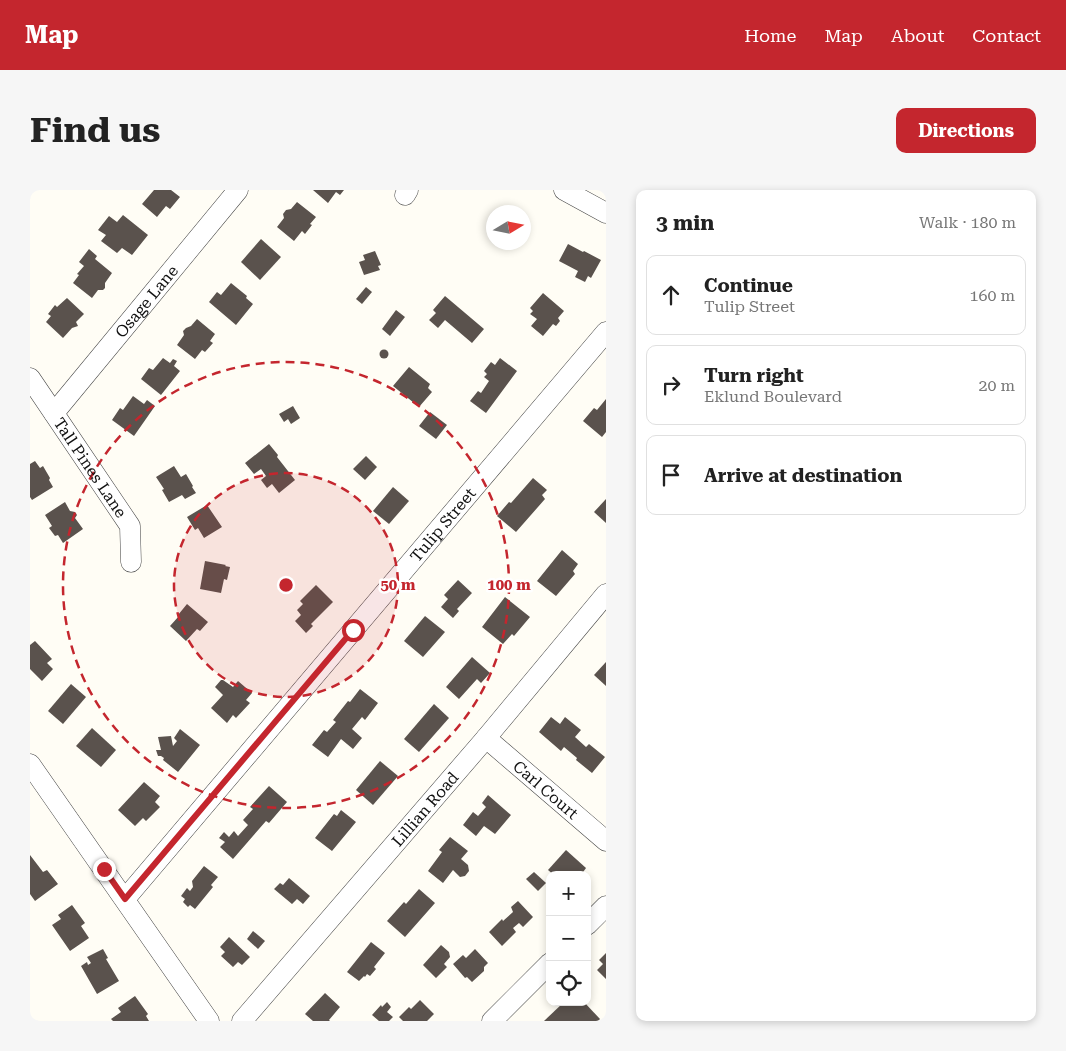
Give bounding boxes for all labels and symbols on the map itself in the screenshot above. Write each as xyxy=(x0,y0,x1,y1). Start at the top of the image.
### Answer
north arrow xyxy=(486,205,531,250)
street label: Osage Lane xyxy=(111,261,182,342)
street label: Tall Pines Lane xyxy=(50,414,131,522)
street label: Tulip Street xyxy=(406,484,480,566)
centre of rings xyxy=(277,576,295,594)
text: 50 m xyxy=(380,576,416,594)
text: 100 m xyxy=(487,576,531,594)
route start xyxy=(342,619,365,642)
street label: Carl Court xyxy=(509,757,582,823)
street label: Lillian Road xyxy=(388,768,463,850)
route end xyxy=(93,858,116,881)

